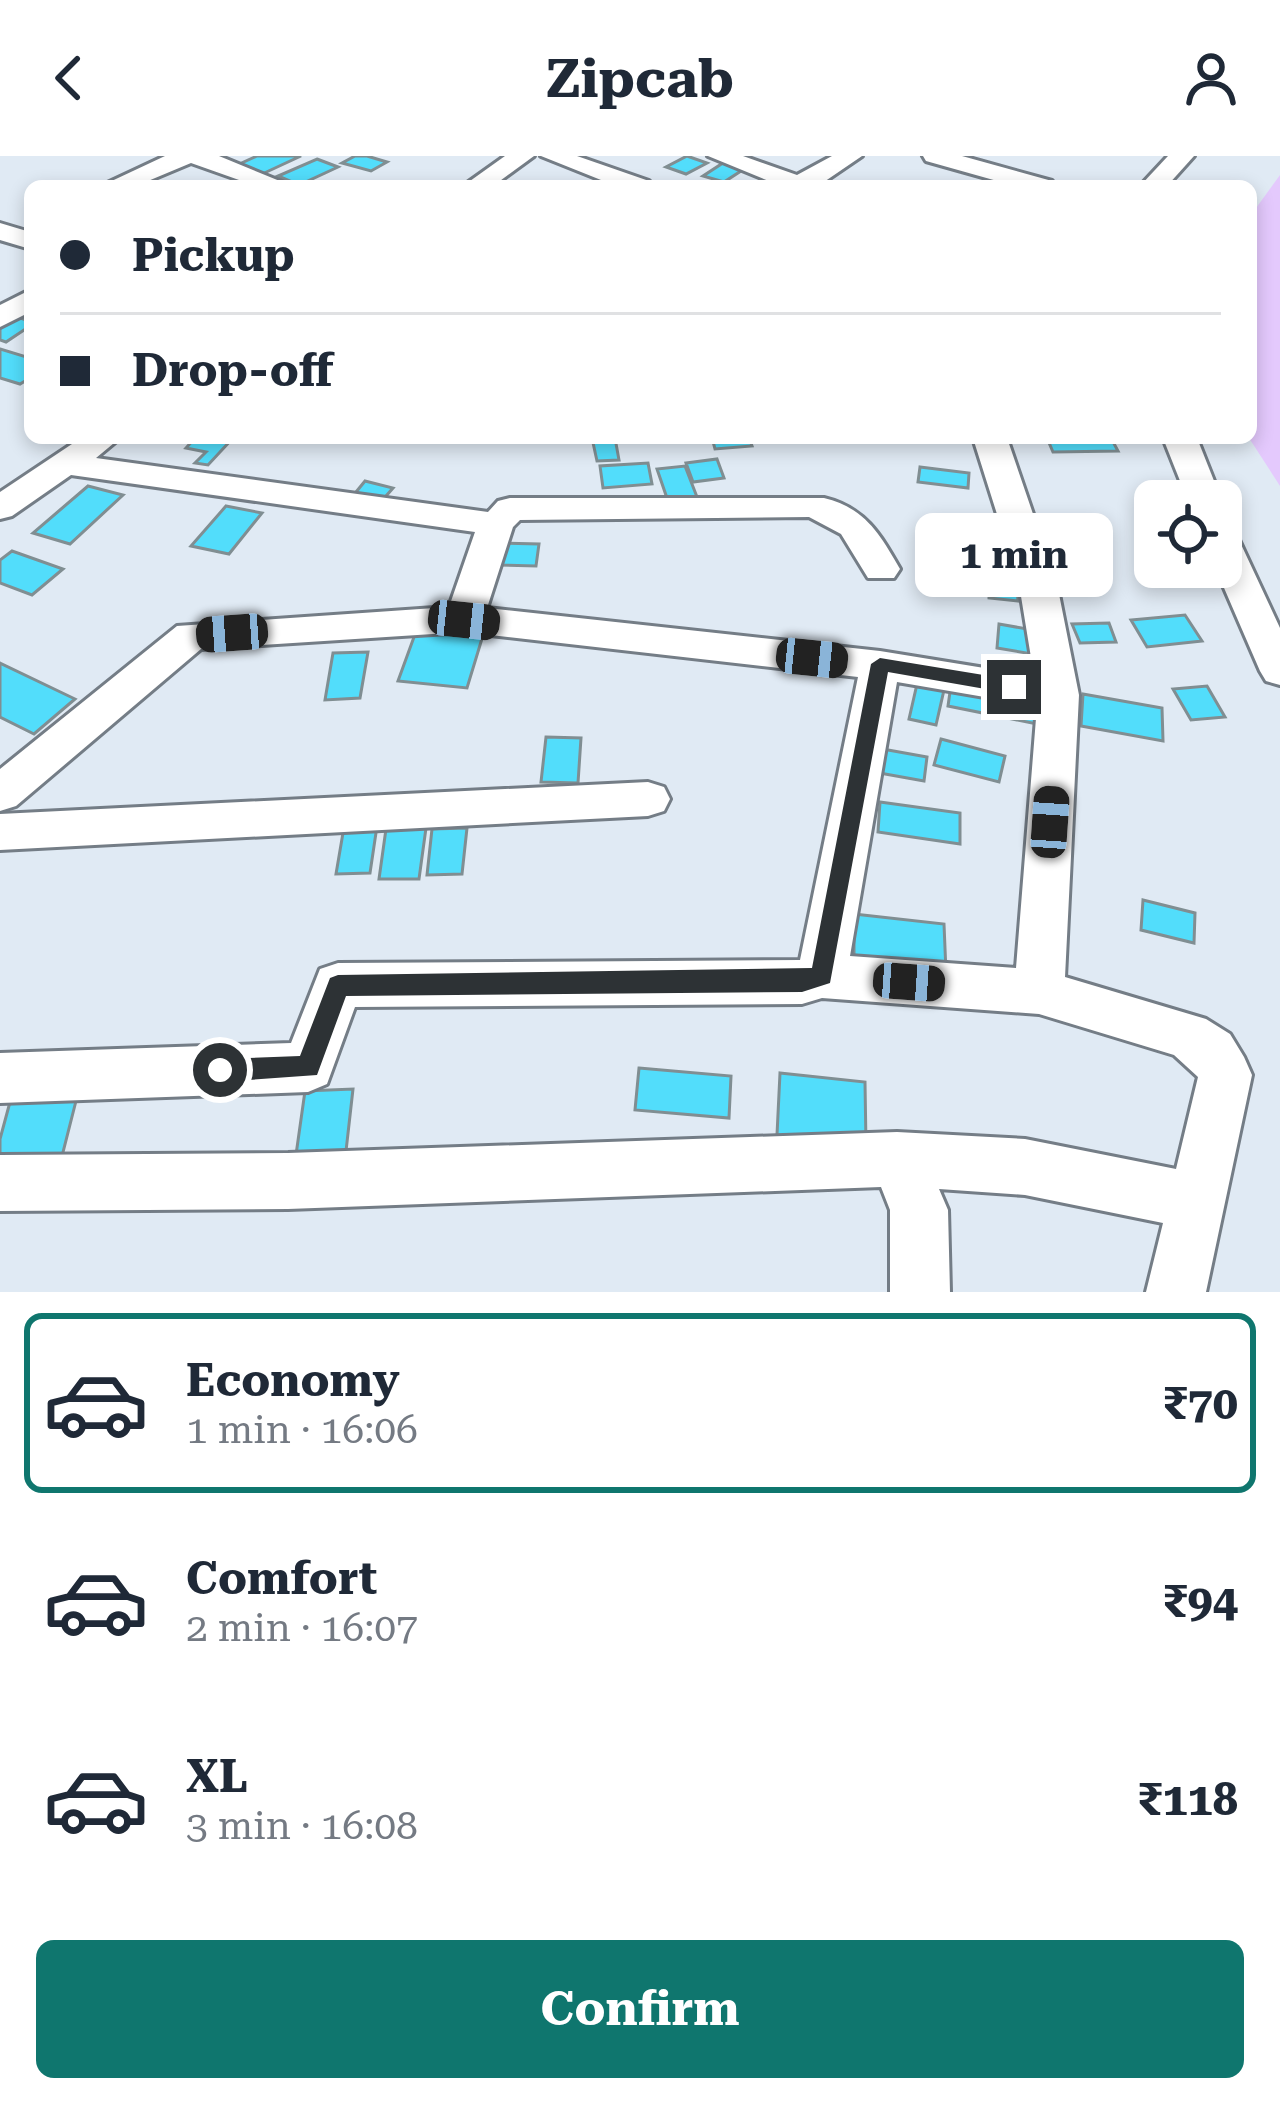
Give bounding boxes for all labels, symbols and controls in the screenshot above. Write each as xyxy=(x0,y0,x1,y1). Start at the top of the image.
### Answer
icon: back xyxy=(36,45,102,111)
icon: person xyxy=(1178,45,1244,111)
text: Zipcab xyxy=(546,47,734,110)
text: Pickup xyxy=(132,229,295,282)
text: Drop-off xyxy=(132,344,333,397)
map controls xyxy=(1134,480,1242,588)
button: locate xyxy=(1134,480,1242,588)
callout: 1 min xyxy=(915,513,1113,597)
text: 1 min xyxy=(960,532,1068,578)
car xyxy=(426,598,502,642)
car xyxy=(195,613,269,653)
car xyxy=(774,636,850,680)
route end xyxy=(987,660,1041,714)
car xyxy=(1030,785,1070,859)
car xyxy=(872,962,946,1002)
route start xyxy=(193,1043,247,1097)
icon: car xyxy=(42,1349,150,1457)
text: Economy xyxy=(186,1354,400,1407)
text: ₹70 xyxy=(1162,1377,1238,1430)
text: 1 min · 16:06 xyxy=(186,1407,418,1453)
icon: car xyxy=(42,1547,150,1655)
text: Comfort xyxy=(186,1552,377,1605)
text: ₹94 xyxy=(1162,1575,1238,1628)
text: 2 min · 16:07 xyxy=(186,1605,418,1651)
icon: car xyxy=(42,1745,150,1853)
text: XL xyxy=(186,1750,248,1803)
text: ₹118 xyxy=(1137,1773,1238,1826)
text: 3 min · 16:08 xyxy=(186,1803,418,1849)
button: Confirm xyxy=(36,1940,1244,2078)

